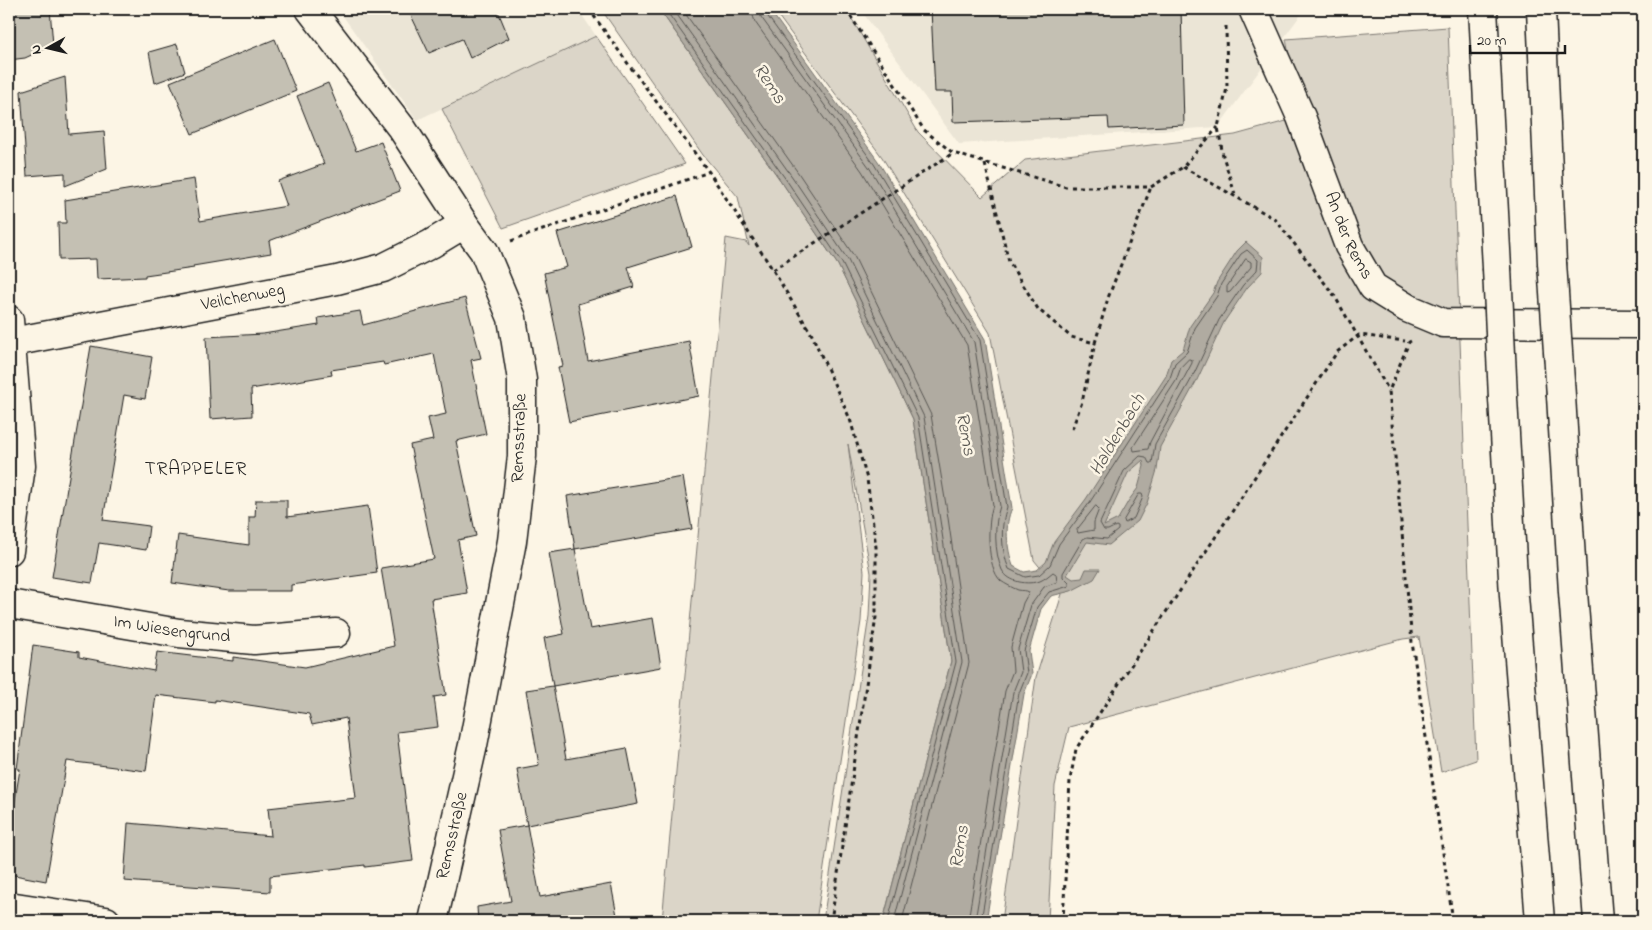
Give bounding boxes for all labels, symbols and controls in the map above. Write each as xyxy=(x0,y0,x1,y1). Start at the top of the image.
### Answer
north arrow xyxy=(22,22,72,72)
scale bar xyxy=(1470,22,1564,54)
text: 20 m xyxy=(1477,30,1507,52)
text: N xyxy=(26,43,48,56)
water label: Rems xyxy=(746,58,792,110)
street label: An der Rems xyxy=(1317,188,1379,285)
street label: Veilchenweg xyxy=(198,277,287,319)
water label: Haldenbach xyxy=(1083,388,1153,481)
street label: Remsstraße xyxy=(505,392,535,483)
water label: Rems xyxy=(948,410,982,458)
district label: TRAPPELER xyxy=(145,456,247,483)
street label: Im Wiesengrund xyxy=(111,609,232,651)
street label: Remsstraße xyxy=(430,789,476,882)
water label: Rems xyxy=(943,823,977,871)

